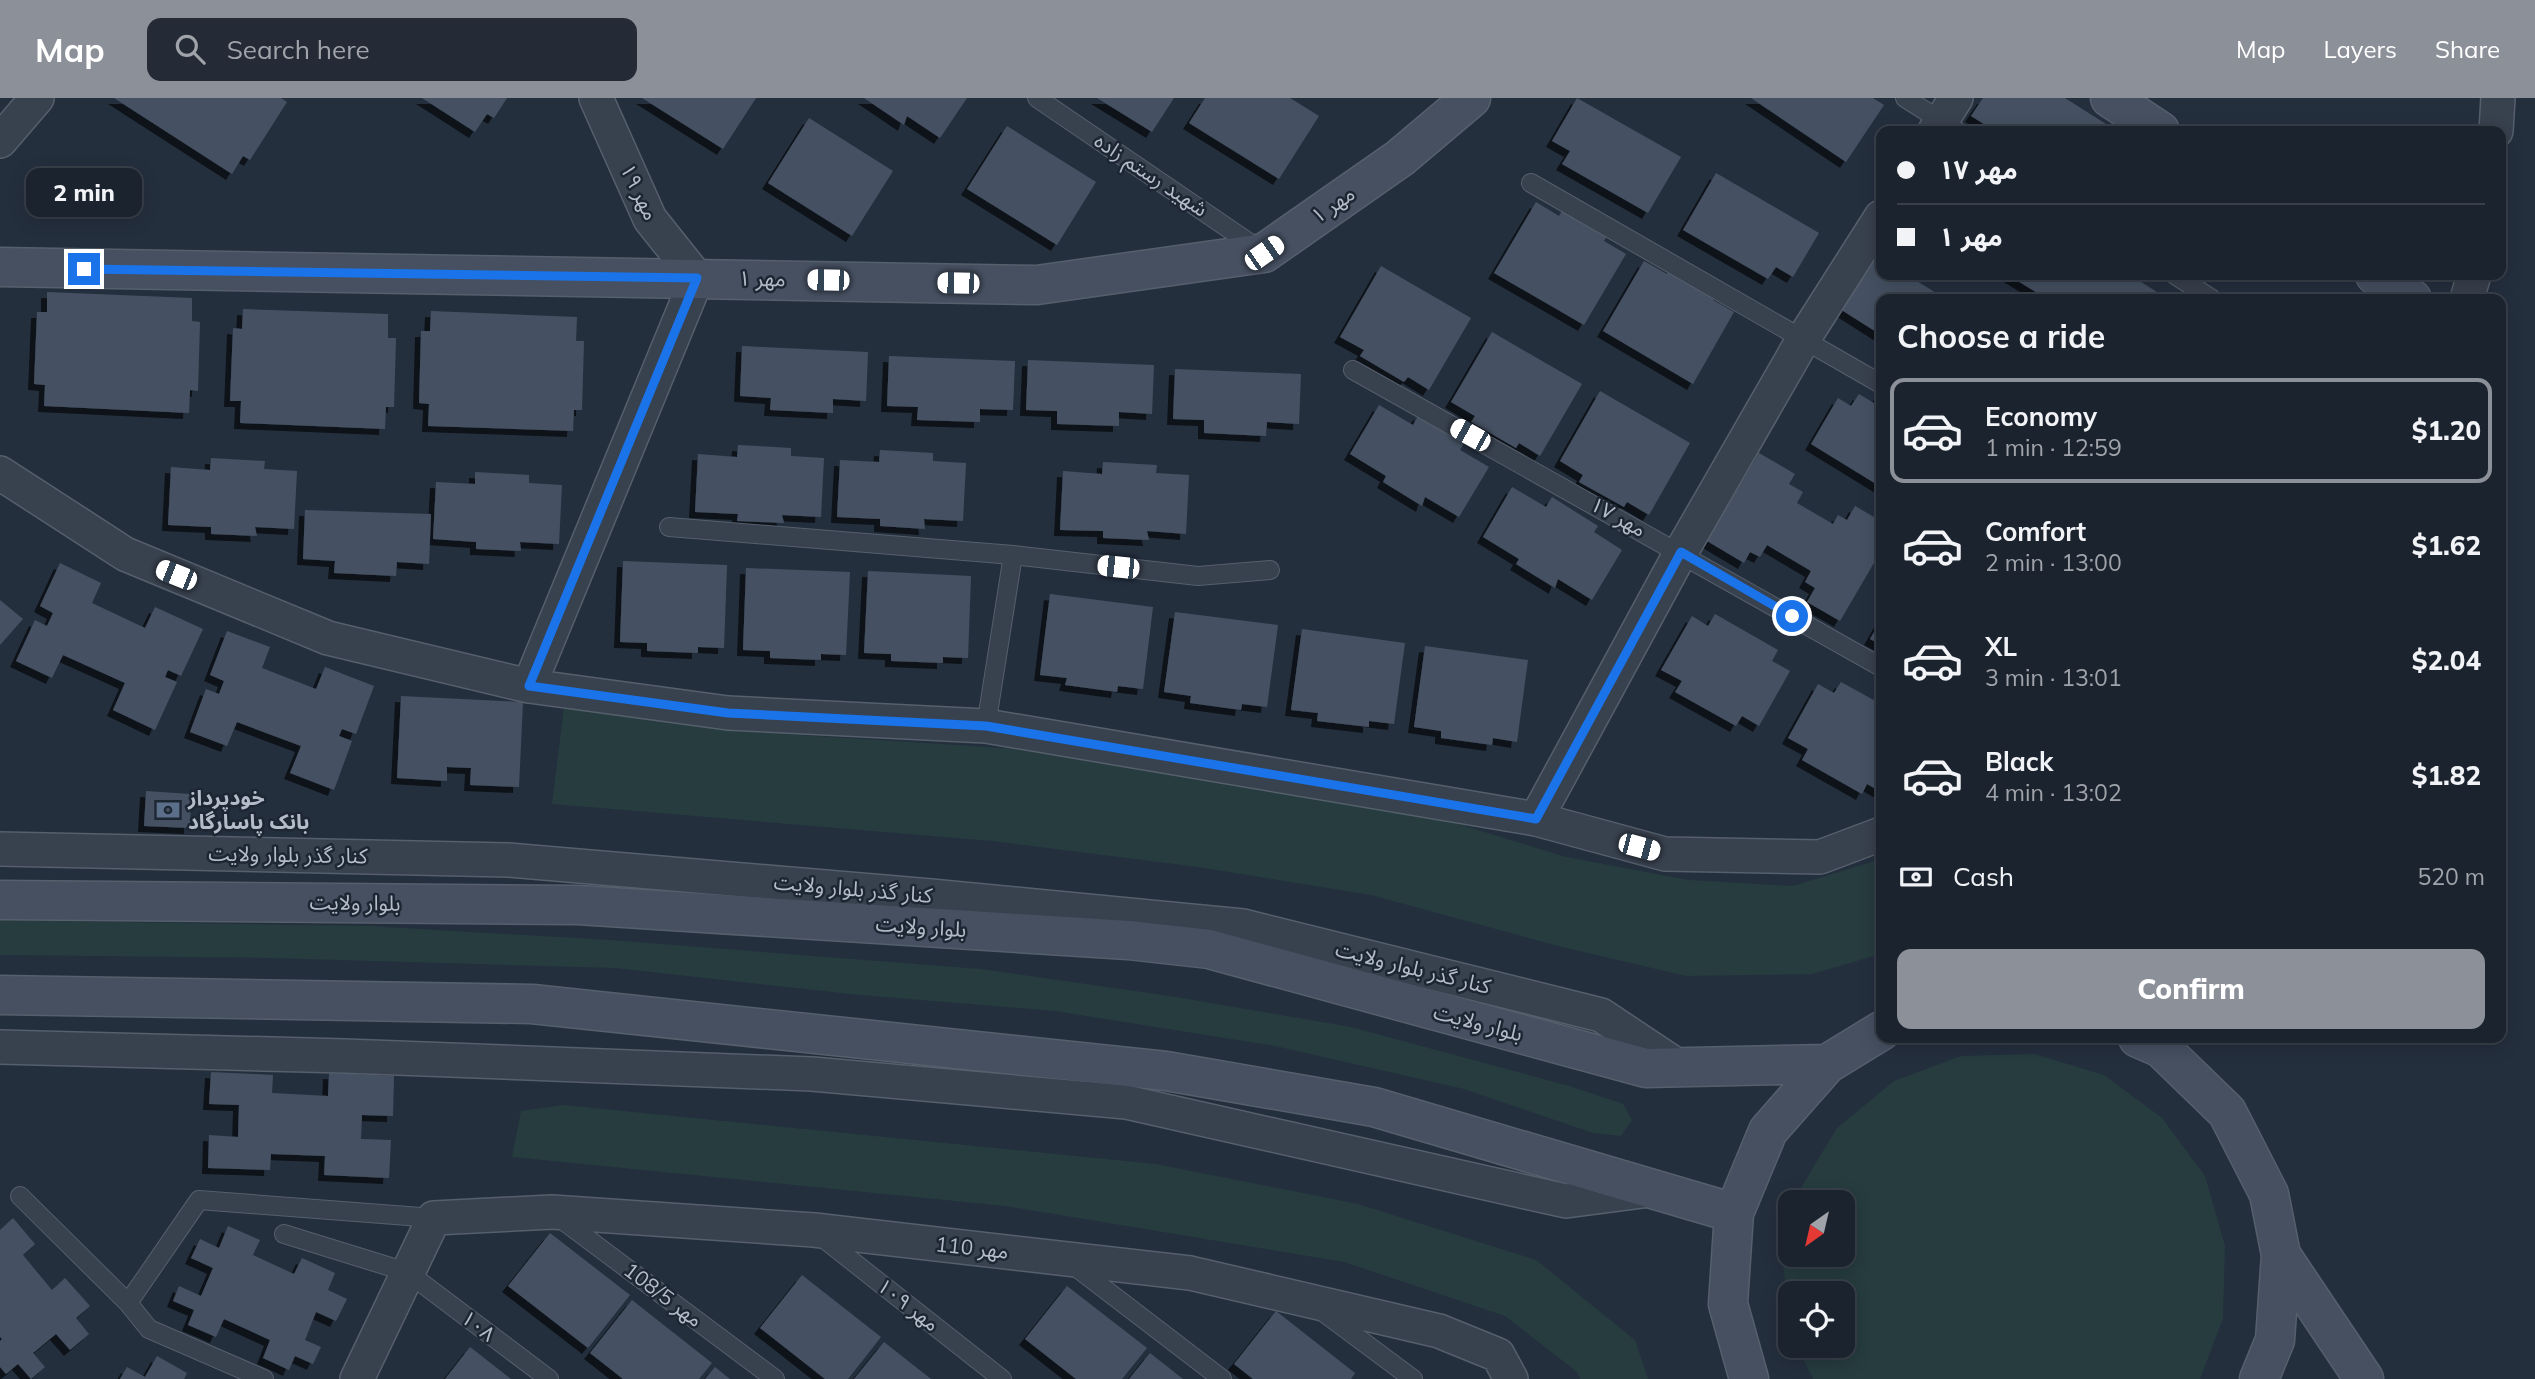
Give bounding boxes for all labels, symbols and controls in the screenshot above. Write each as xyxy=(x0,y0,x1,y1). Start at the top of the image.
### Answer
search box xyxy=(147,18,637,81)
text: Map xyxy=(35,29,105,70)
icon: search xyxy=(171,30,209,68)
text: Search here xyxy=(227,33,370,66)
text: Map xyxy=(2236,34,2285,64)
text: Layers xyxy=(2323,34,2397,64)
text: Share xyxy=(2435,34,2500,64)
street label: شهید رستم زاده xyxy=(1088,127,1213,224)
text: مهر ۱۷ xyxy=(1939,153,2018,186)
street label: مهر ۱۹ xyxy=(615,159,665,224)
callout: 2 min xyxy=(26,167,142,216)
text: 2 min xyxy=(53,178,115,207)
street label: مهر ۱ xyxy=(1306,180,1359,228)
text: مهر ۱ xyxy=(1939,220,2003,253)
car xyxy=(1241,232,1288,274)
route end xyxy=(68,253,100,285)
street label: مهر ۱ xyxy=(738,265,786,291)
car xyxy=(807,269,850,291)
car xyxy=(937,272,980,294)
text: Choose a ride xyxy=(1897,316,2105,356)
icon: car xyxy=(1901,399,1964,462)
text: Economy xyxy=(1985,400,2097,433)
text: $1.20 xyxy=(2412,414,2481,447)
car xyxy=(1447,416,1494,454)
text: 1 min · 12:59 xyxy=(1985,433,2122,462)
street label: مهر ۱۷ xyxy=(1586,490,1651,542)
icon: car xyxy=(1901,514,1964,577)
text: Comfort xyxy=(1985,515,2086,548)
text: $1.62 xyxy=(2412,529,2481,562)
text: 2 min · 13:00 xyxy=(1985,548,2122,577)
car xyxy=(1097,554,1140,580)
car xyxy=(153,557,200,593)
route start xyxy=(1776,600,1808,632)
icon: car xyxy=(1901,629,1964,692)
text: XL xyxy=(1985,630,2017,663)
text: $2.04 xyxy=(2412,644,2481,677)
text: 3 min · 13:01 xyxy=(1985,663,2122,692)
icon: car xyxy=(1901,744,1964,807)
text: Black xyxy=(1985,745,2053,778)
text: $1.82 xyxy=(2412,759,2481,792)
text: 4 min · 13:02 xyxy=(1985,778,2122,807)
place label: خودپرداز بانک پاسارگاد xyxy=(187,784,309,836)
bank icon: خودپرداز بانک پاسارگاد xyxy=(154,796,182,824)
car xyxy=(1616,831,1663,863)
street label: کنار گذر بلوار ولایت xyxy=(208,840,368,868)
icon: cash xyxy=(1897,858,1935,896)
text: Cash xyxy=(1953,860,2014,893)
text: 520 m xyxy=(2417,862,2485,891)
street label: کنار گذر بلوار ولایت xyxy=(773,868,934,908)
street label: بلوار ولایت xyxy=(309,888,401,916)
street label: بلوار ولایت xyxy=(875,910,967,942)
street label: کنار گذر بلوار ولایت xyxy=(1333,935,1494,999)
button: Confirm xyxy=(1897,949,2485,1029)
street label: بلوار ولایت xyxy=(1431,998,1526,1046)
north arrow xyxy=(1778,1190,1855,1267)
map controls xyxy=(1778,1190,1855,1358)
street label: مهر 110 xyxy=(934,1230,1010,1264)
street label: مهر 108/5 xyxy=(619,1256,708,1332)
street label: مهر ۱۰۹ xyxy=(872,1272,945,1336)
button: locate xyxy=(1778,1281,1855,1358)
street label: ۱۰۸ xyxy=(456,1304,501,1346)

